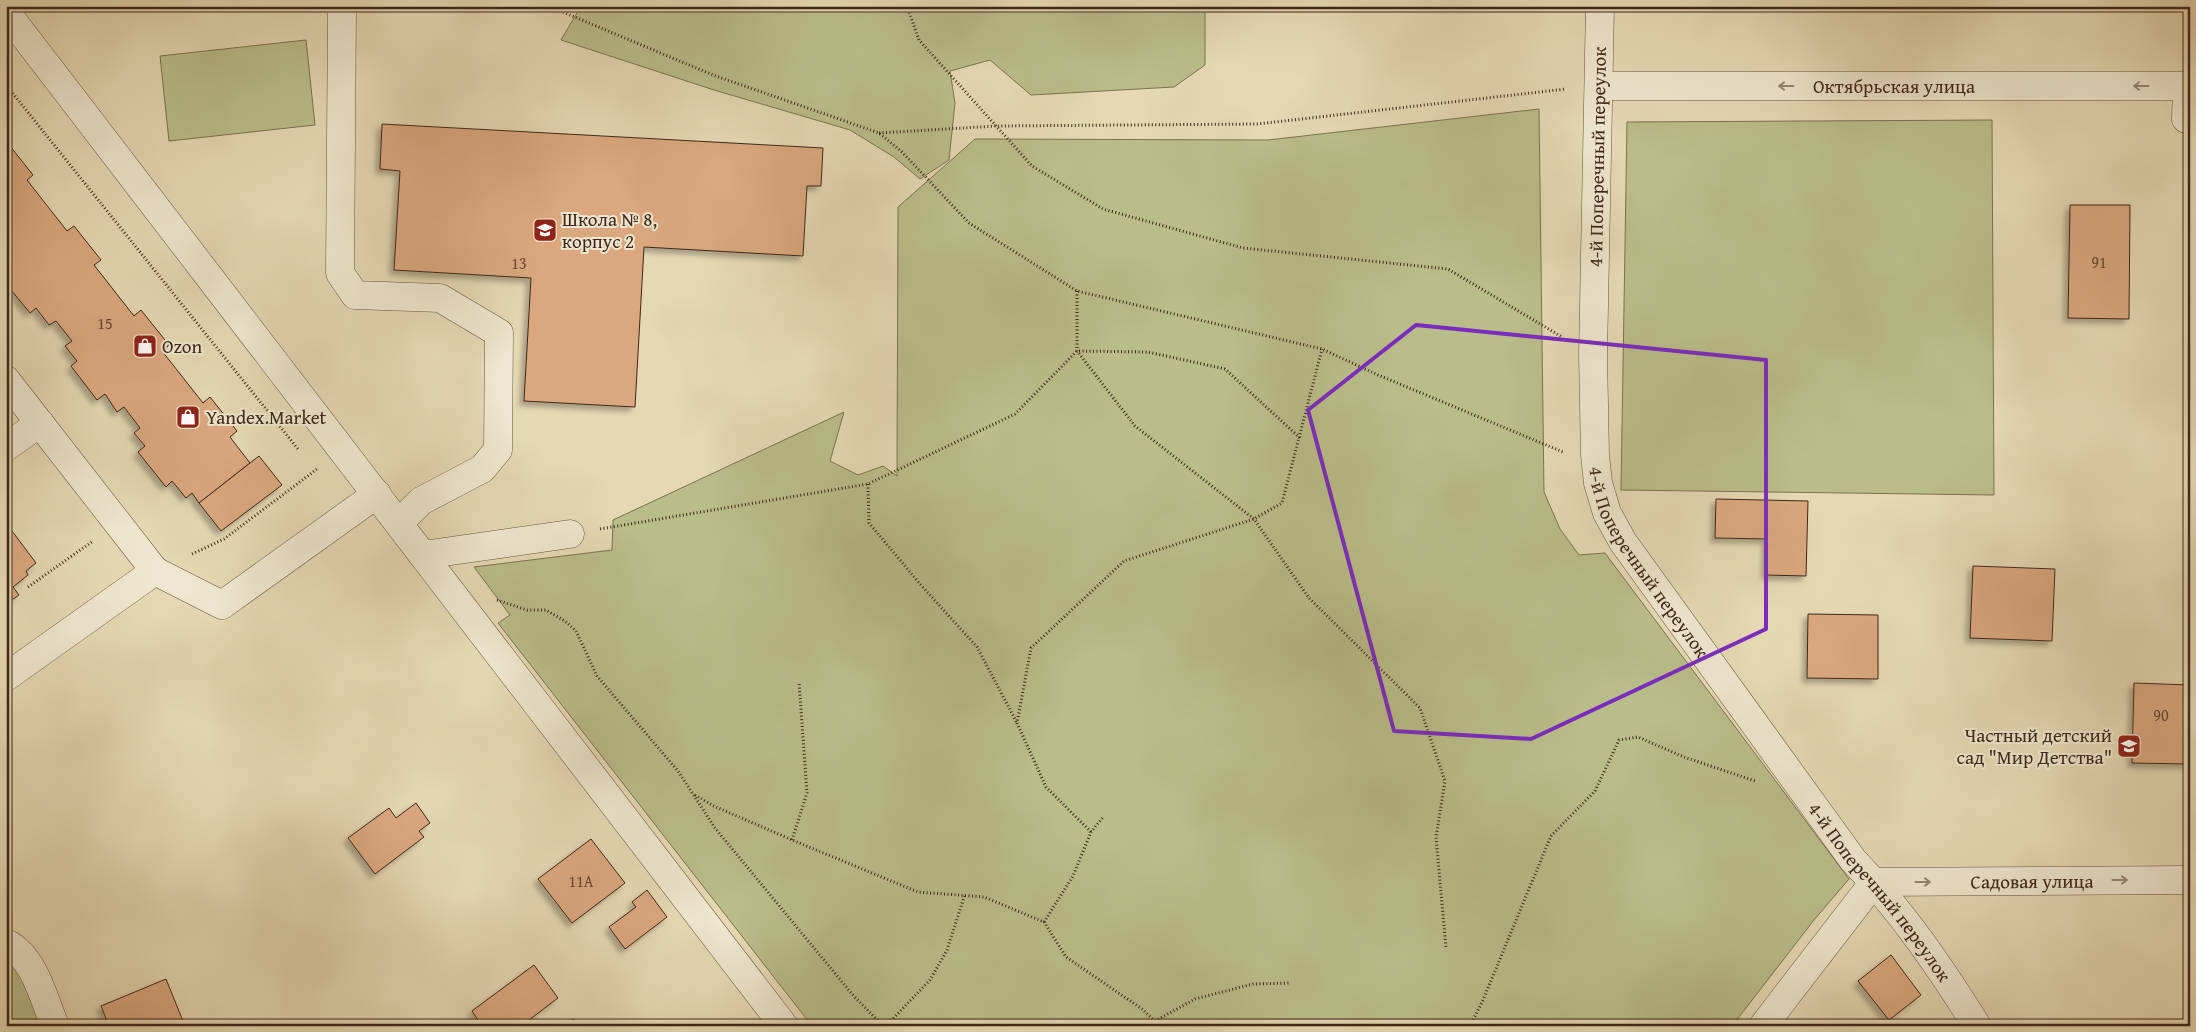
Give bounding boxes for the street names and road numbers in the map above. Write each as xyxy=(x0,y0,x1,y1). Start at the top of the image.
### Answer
street label: 4-й Поперечный переулок xyxy=(1581,47,1613,267)
street label: Октябрьская улица xyxy=(1813,72,1975,100)
street label: 4-й Поперечный переулок xyxy=(1582,465,1716,663)
street label: 4-й Поперечный переулок xyxy=(1802,796,1959,987)
street label: Садовая улица xyxy=(1970,867,2094,895)

